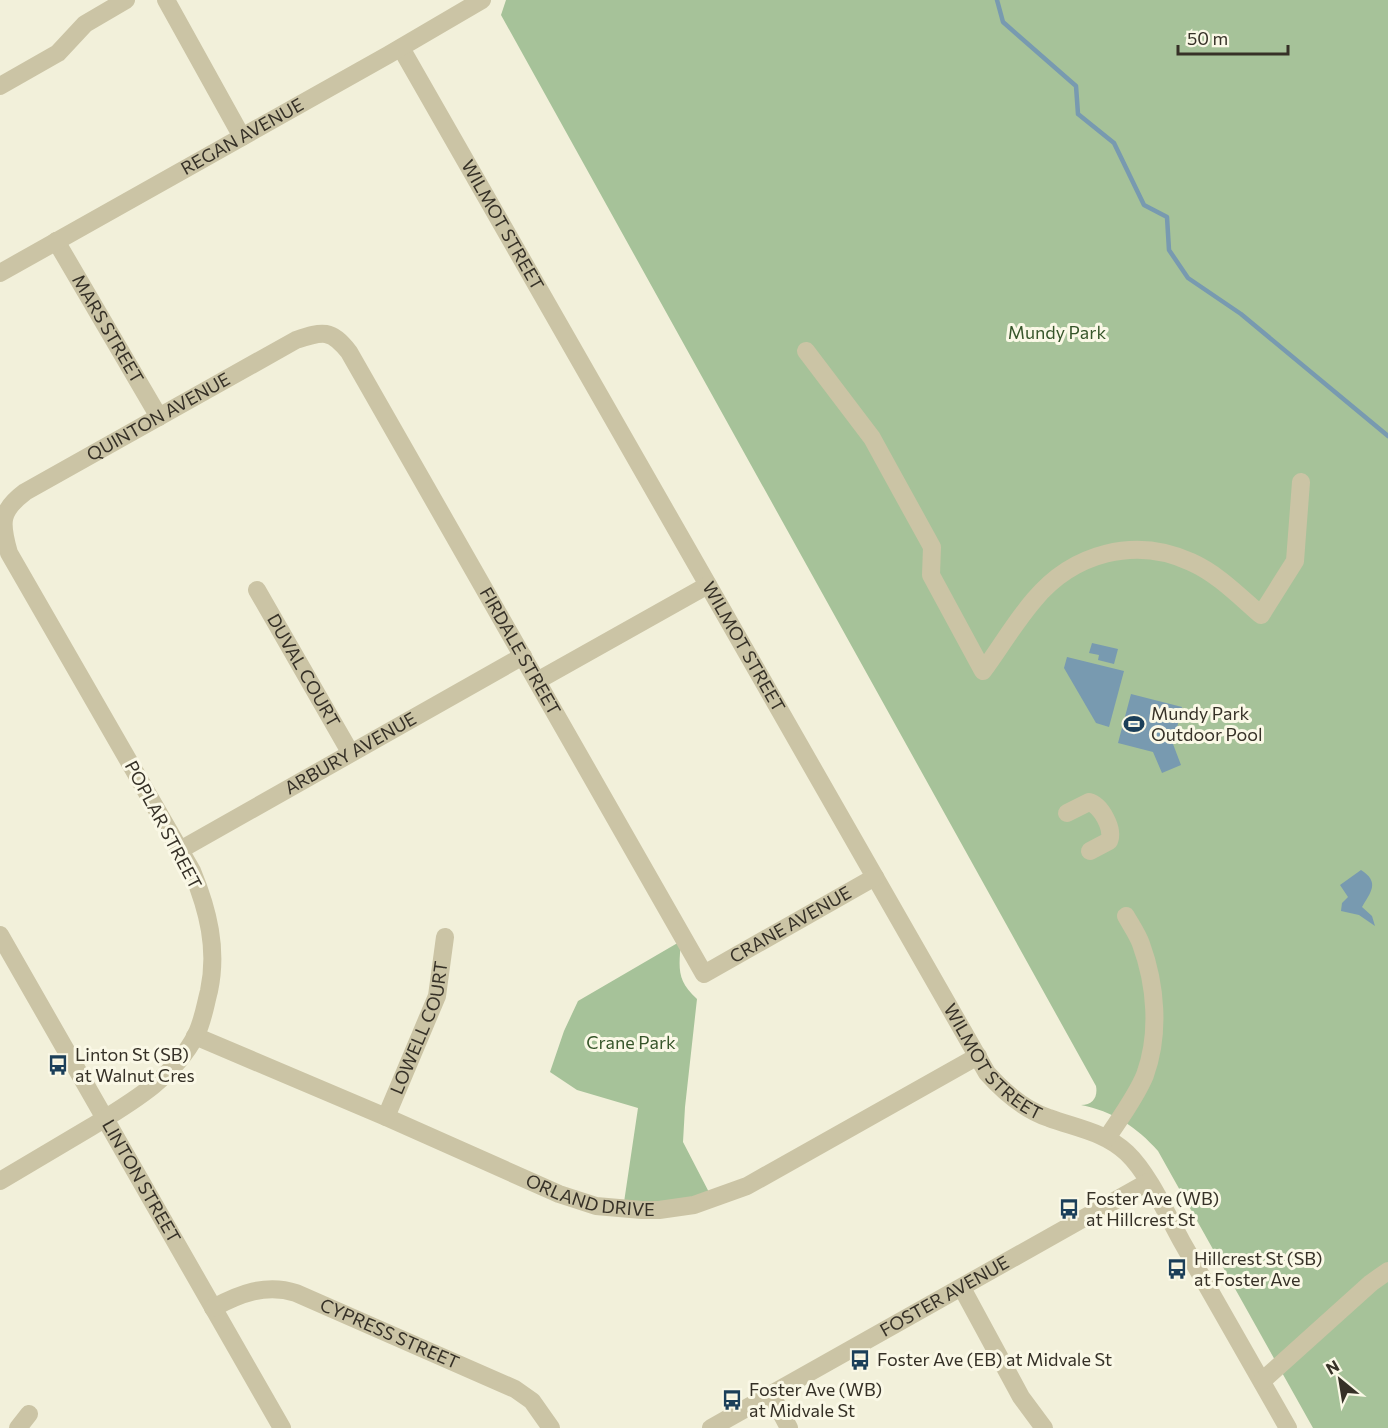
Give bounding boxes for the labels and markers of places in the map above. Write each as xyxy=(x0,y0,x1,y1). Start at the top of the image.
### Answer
place label: Mundy Park Outdoor Pool xyxy=(1151,702,1263,745)
sports icon: Mundy Park Outdoor Pool xyxy=(1122,712,1146,736)
place label: Linton St (SB) at Walnut Cres xyxy=(75,1043,195,1086)
bus stop icon: Linton St (SB) at Walnut Cres xyxy=(46,1053,70,1077)
place label: Foster Ave (WB) at Hillcrest St xyxy=(1086,1187,1219,1230)
bus stop icon: Foster Ave (WB) at Hillcrest St xyxy=(1057,1197,1081,1221)
place label: Hillcrest St (SB) at Foster Ave xyxy=(1194,1247,1322,1290)
bus stop icon: Hillcrest St (SB) at Foster Ave xyxy=(1165,1257,1189,1281)
bus stop icon: Foster Ave (EB) at Midvale St xyxy=(848,1348,872,1372)
place label: Foster Ave (EB) at Midvale St xyxy=(877,1348,1112,1370)
place label: Foster Ave (WB) at Midvale St xyxy=(749,1378,882,1421)
bus stop icon: Foster Ave (WB) at Midvale St xyxy=(720,1388,744,1412)

